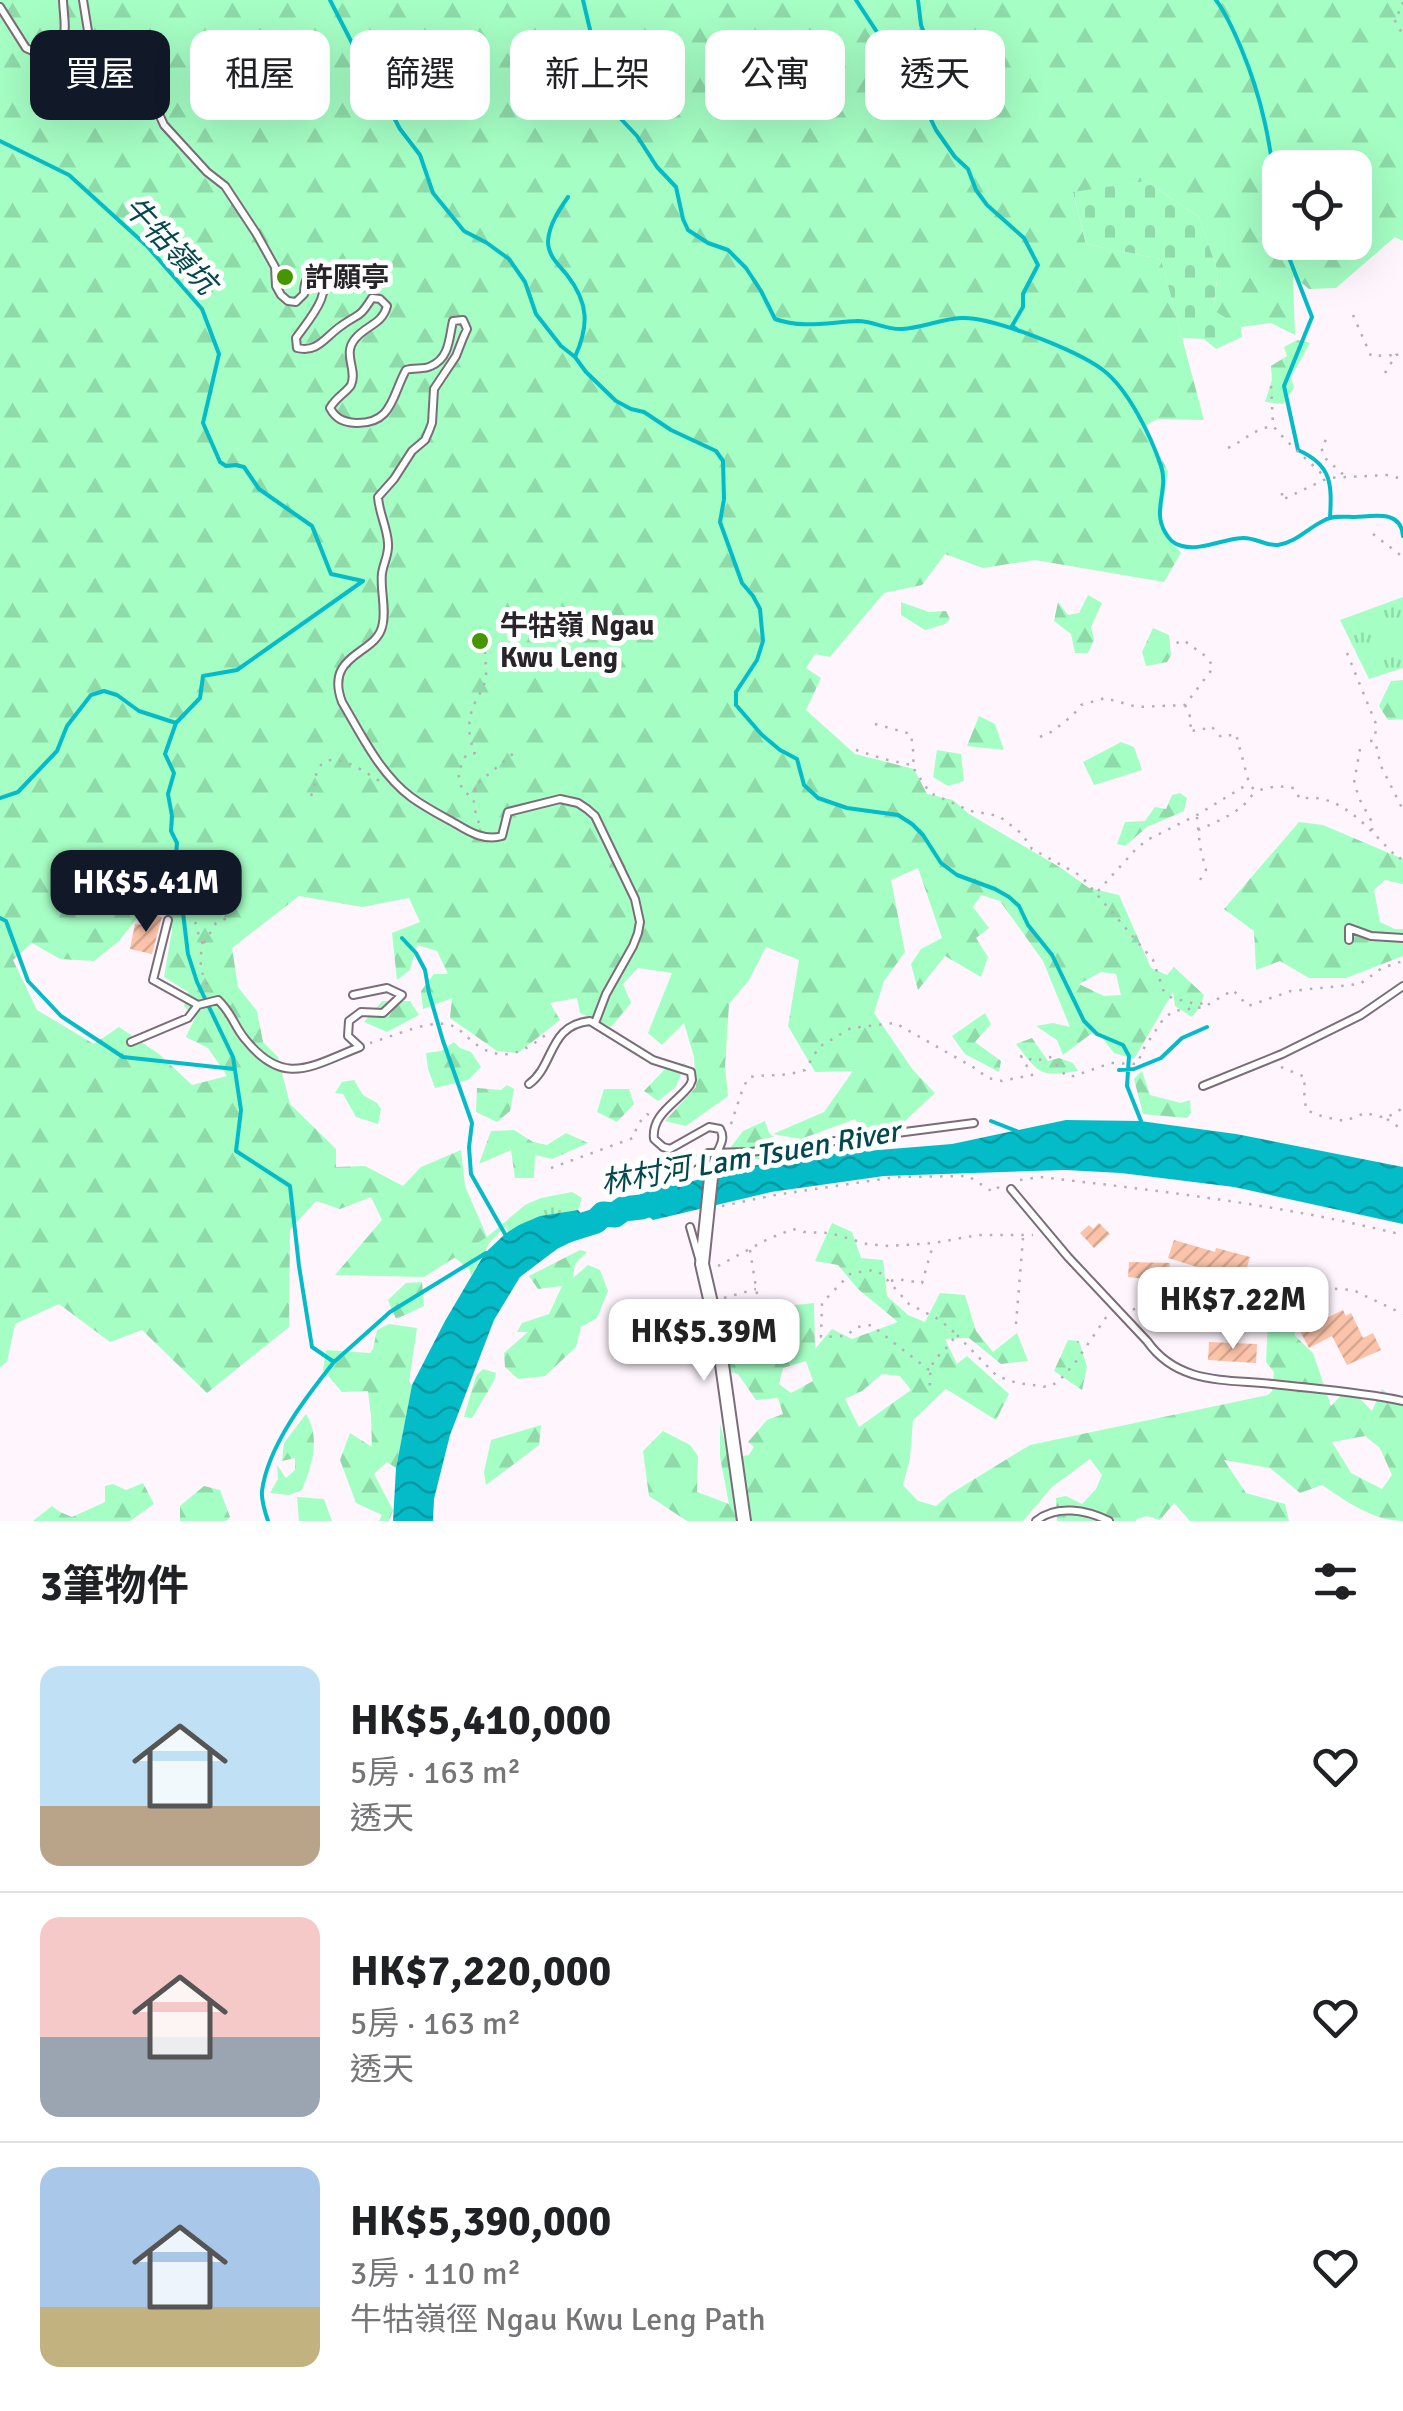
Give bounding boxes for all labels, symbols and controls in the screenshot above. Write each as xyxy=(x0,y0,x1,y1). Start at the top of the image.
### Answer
chip: 買屋 xyxy=(30,30,170,120)
chip: 租屋 xyxy=(190,30,330,120)
chip: 篩選 xyxy=(350,30,490,120)
chip: 新上架 xyxy=(510,30,685,120)
chip: 公寓 xyxy=(705,30,845,120)
chip: 透天 xyxy=(865,30,1005,120)
map controls xyxy=(1262,150,1372,260)
button: locate xyxy=(1262,150,1372,260)
water label: 牛牯嶺坑 xyxy=(115,189,227,305)
place label: 許願亭 xyxy=(305,261,389,295)
marker: 許願亭 xyxy=(274,266,296,288)
place label: 牛牯嶺 Ngau Kwu Leng xyxy=(500,609,654,675)
marker: 牛牯嶺 Ngau Kwu Leng xyxy=(469,630,491,652)
pin: HK$5.41M xyxy=(43,850,249,935)
text: HK$5.41M xyxy=(73,863,219,902)
water label: 林村河 Lam Tsuen River xyxy=(598,1112,906,1202)
pin: HK$7.22M xyxy=(1130,1267,1336,1352)
text: HK$7.22M xyxy=(1160,1280,1306,1319)
pin: HK$5.39M xyxy=(601,1299,807,1384)
text: HK$5.39M xyxy=(631,1312,777,1351)
icon: filters xyxy=(1308,1554,1363,1609)
text: 3筆物件 xyxy=(40,1561,189,1612)
text: HK$5,410,000 xyxy=(350,1695,611,1746)
icon: home xyxy=(120,1706,240,1826)
icon: heart xyxy=(1308,1739,1363,1794)
text: 5房 · 163 m² xyxy=(350,1753,521,1792)
text: 透天 xyxy=(350,1799,414,1838)
text: HK$7,220,000 xyxy=(350,1946,611,1997)
icon: home xyxy=(120,1957,240,2077)
icon: heart xyxy=(1308,1990,1363,2045)
text: 5房 · 163 m² xyxy=(350,2004,521,2043)
text: 透天 xyxy=(350,2050,414,2089)
text: HK$5,390,000 xyxy=(350,2196,611,2247)
icon: home xyxy=(120,2207,240,2327)
icon: heart xyxy=(1308,2240,1363,2295)
text: 3房 · 110 m² xyxy=(350,2254,521,2293)
text: 牛牯嶺徑 Ngau Kwu Leng Path xyxy=(350,2300,766,2339)

